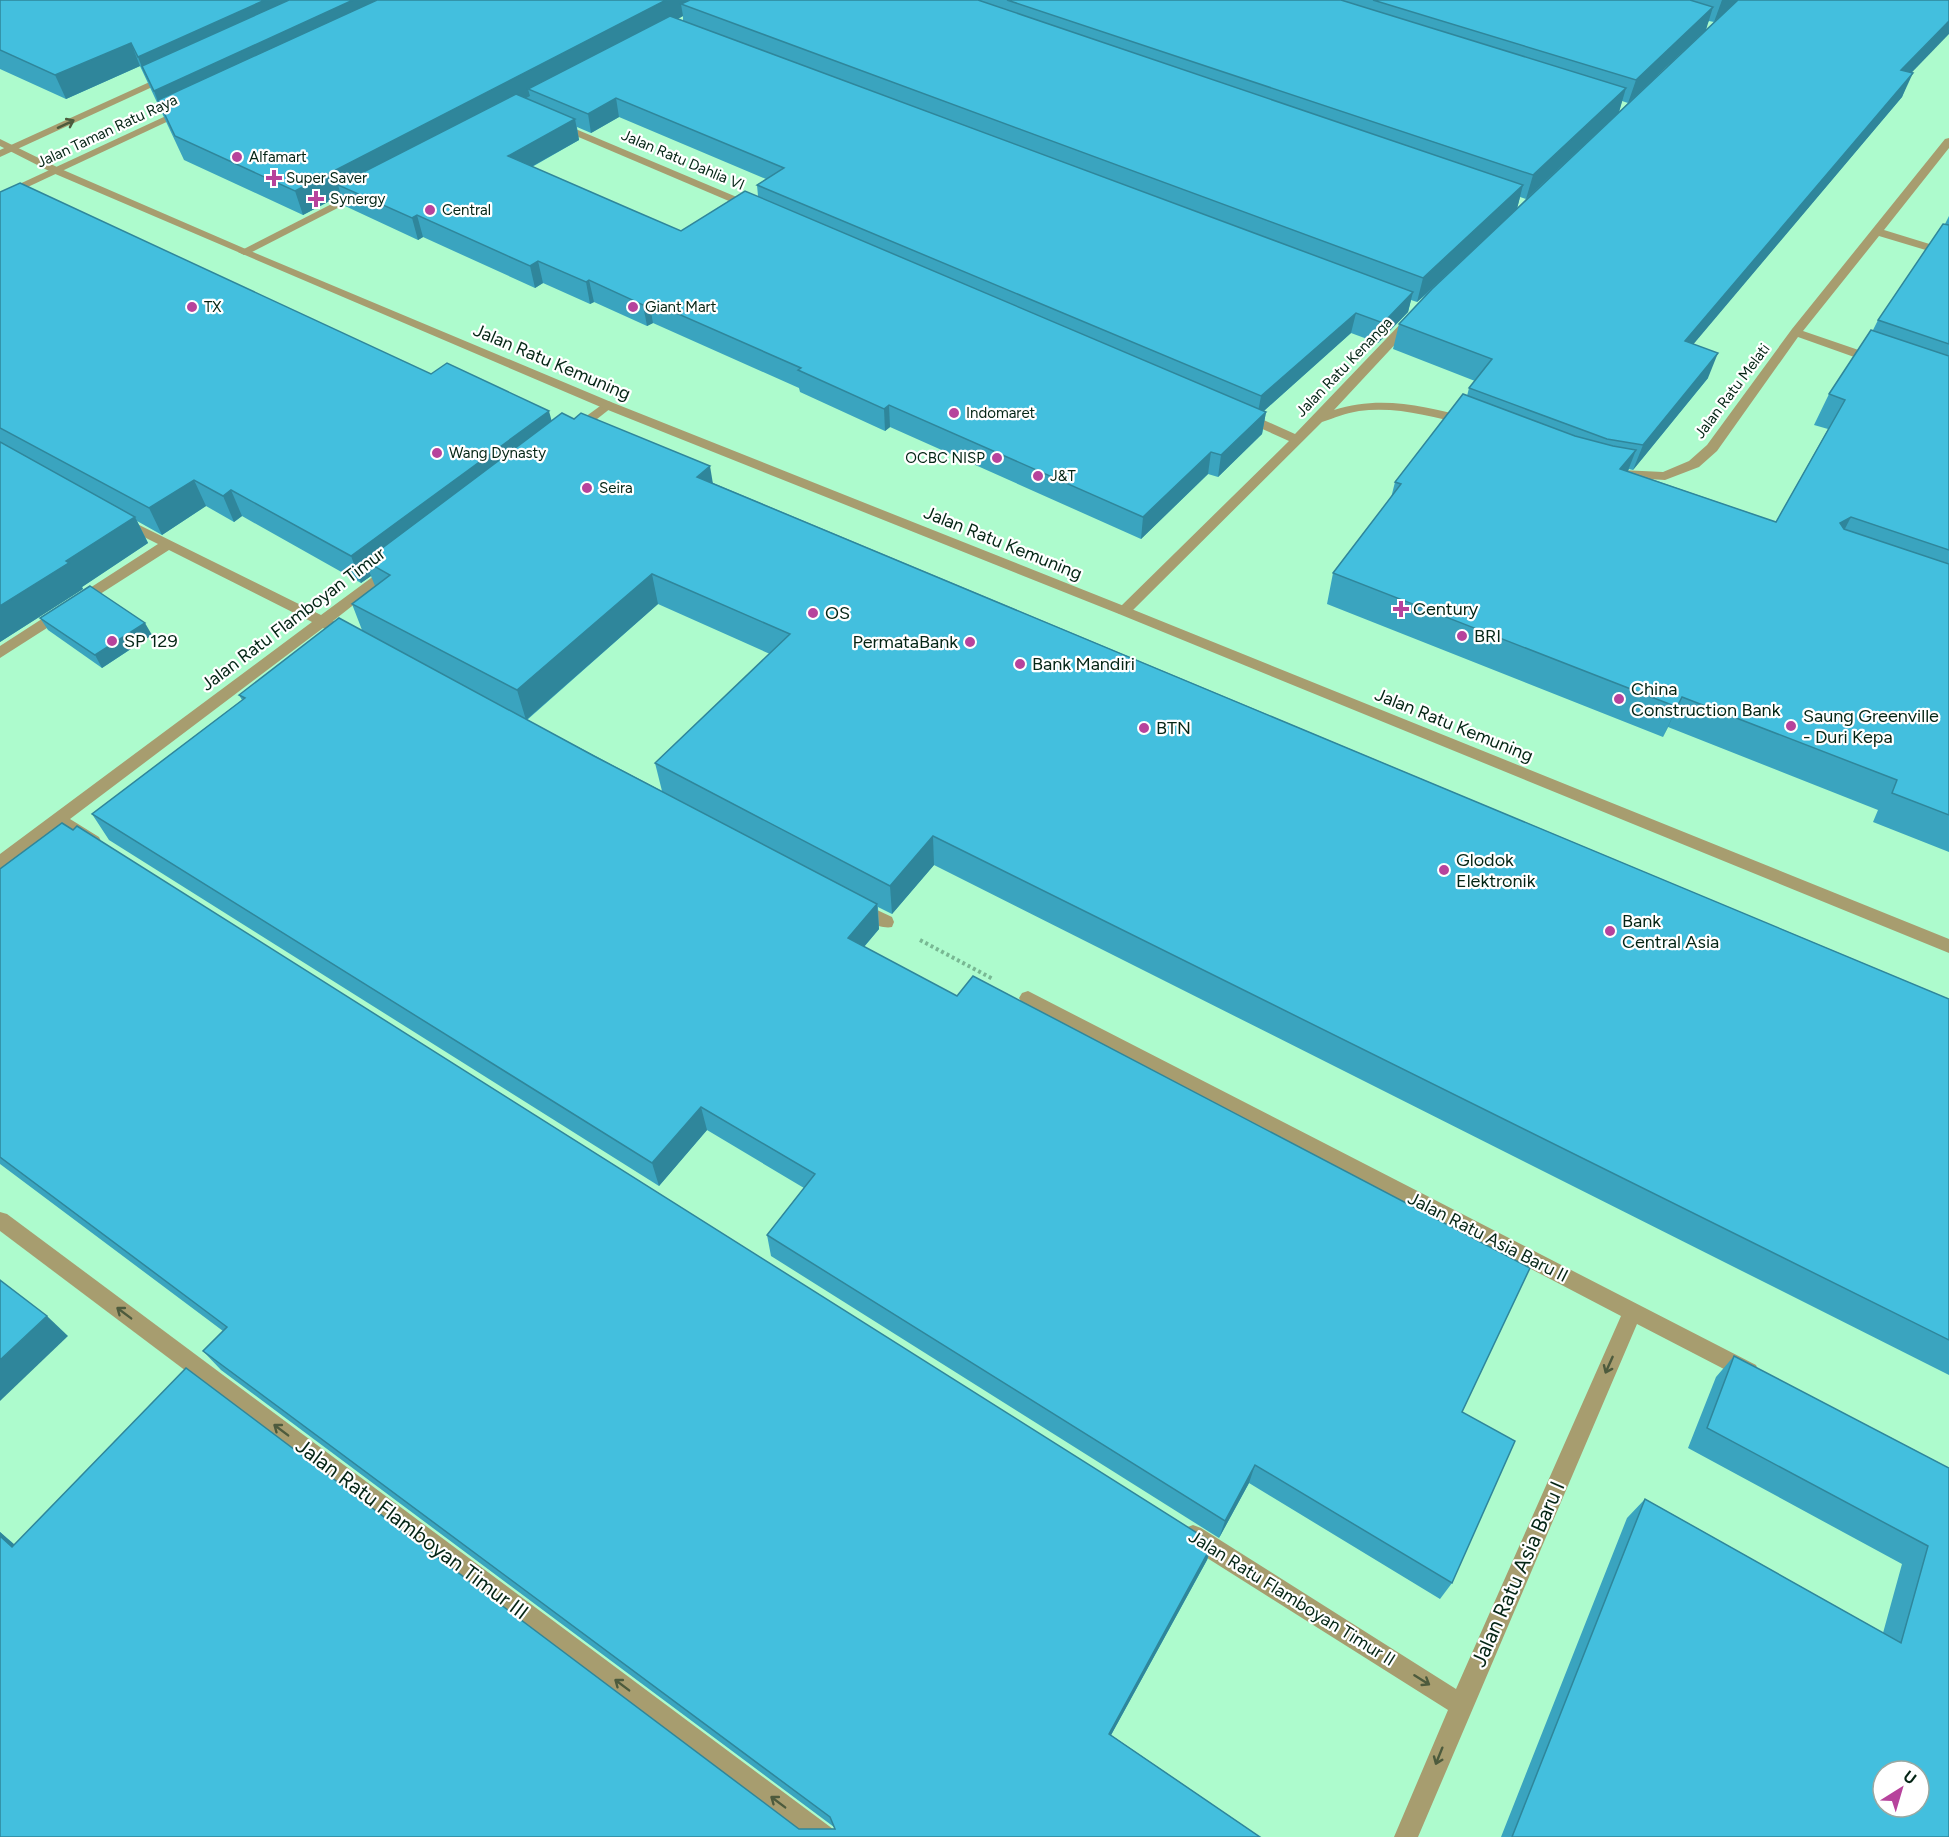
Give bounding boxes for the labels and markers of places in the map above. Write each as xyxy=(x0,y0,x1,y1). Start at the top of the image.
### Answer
place label: Alfamart xyxy=(249,148,307,166)
marker: Alfamart xyxy=(230,150,244,164)
place label: Super Saver xyxy=(286,169,367,187)
marker: Super Saver xyxy=(267,171,281,185)
marker: Synergy xyxy=(307,190,325,208)
place label: Synergy xyxy=(330,190,386,208)
place label: Central xyxy=(442,201,491,219)
marker: Central xyxy=(423,203,437,217)
place label: TX xyxy=(204,298,222,316)
place label: Giant Mart xyxy=(645,298,717,316)
marker: TX xyxy=(185,300,199,314)
marker: Giant Mart xyxy=(626,300,640,314)
place label: Indomaret xyxy=(966,404,1036,422)
marker: Indomaret xyxy=(947,406,961,420)
place label: Wang Dynasty xyxy=(449,444,546,462)
marker: Wang Dynasty xyxy=(430,446,444,460)
place label: OCBC NISP xyxy=(905,449,985,467)
marker: OCBC NISP xyxy=(990,451,1004,465)
place label: J&T xyxy=(1050,467,1076,485)
marker: J&T xyxy=(1031,469,1045,483)
place label: Seira xyxy=(599,479,633,497)
marker: Seira xyxy=(580,481,594,495)
place label: Century xyxy=(1413,598,1479,620)
place label: OS xyxy=(825,602,850,624)
marker: Century xyxy=(1394,602,1408,616)
marker: OS xyxy=(806,606,820,620)
place label: BRI xyxy=(1474,625,1501,647)
marker: BRI xyxy=(1455,629,1469,643)
place label: SP 129 xyxy=(124,630,178,652)
place label: PermataBank xyxy=(852,631,958,653)
marker: SP 129 xyxy=(105,634,119,648)
marker: PermataBank xyxy=(963,635,977,649)
place label: Bank Mandiri xyxy=(1032,653,1135,675)
marker: Bank Mandiri xyxy=(1013,657,1027,671)
place label: China Construction Bank xyxy=(1631,678,1781,721)
marker: China Construction Bank xyxy=(1612,692,1626,706)
place label: Saung Greenville - Duri Kepa xyxy=(1803,705,1939,748)
place label: BTN xyxy=(1156,717,1191,739)
marker: Saung Greenville - Duri Kepa xyxy=(1784,719,1798,733)
marker: BTN xyxy=(1137,721,1151,735)
place label: Glodok Elektronik xyxy=(1456,849,1536,892)
marker: Glodok Elektronik xyxy=(1437,863,1451,877)
place label: Bank Central Asia xyxy=(1622,910,1719,953)
marker: Bank Central Asia xyxy=(1603,924,1617,938)

